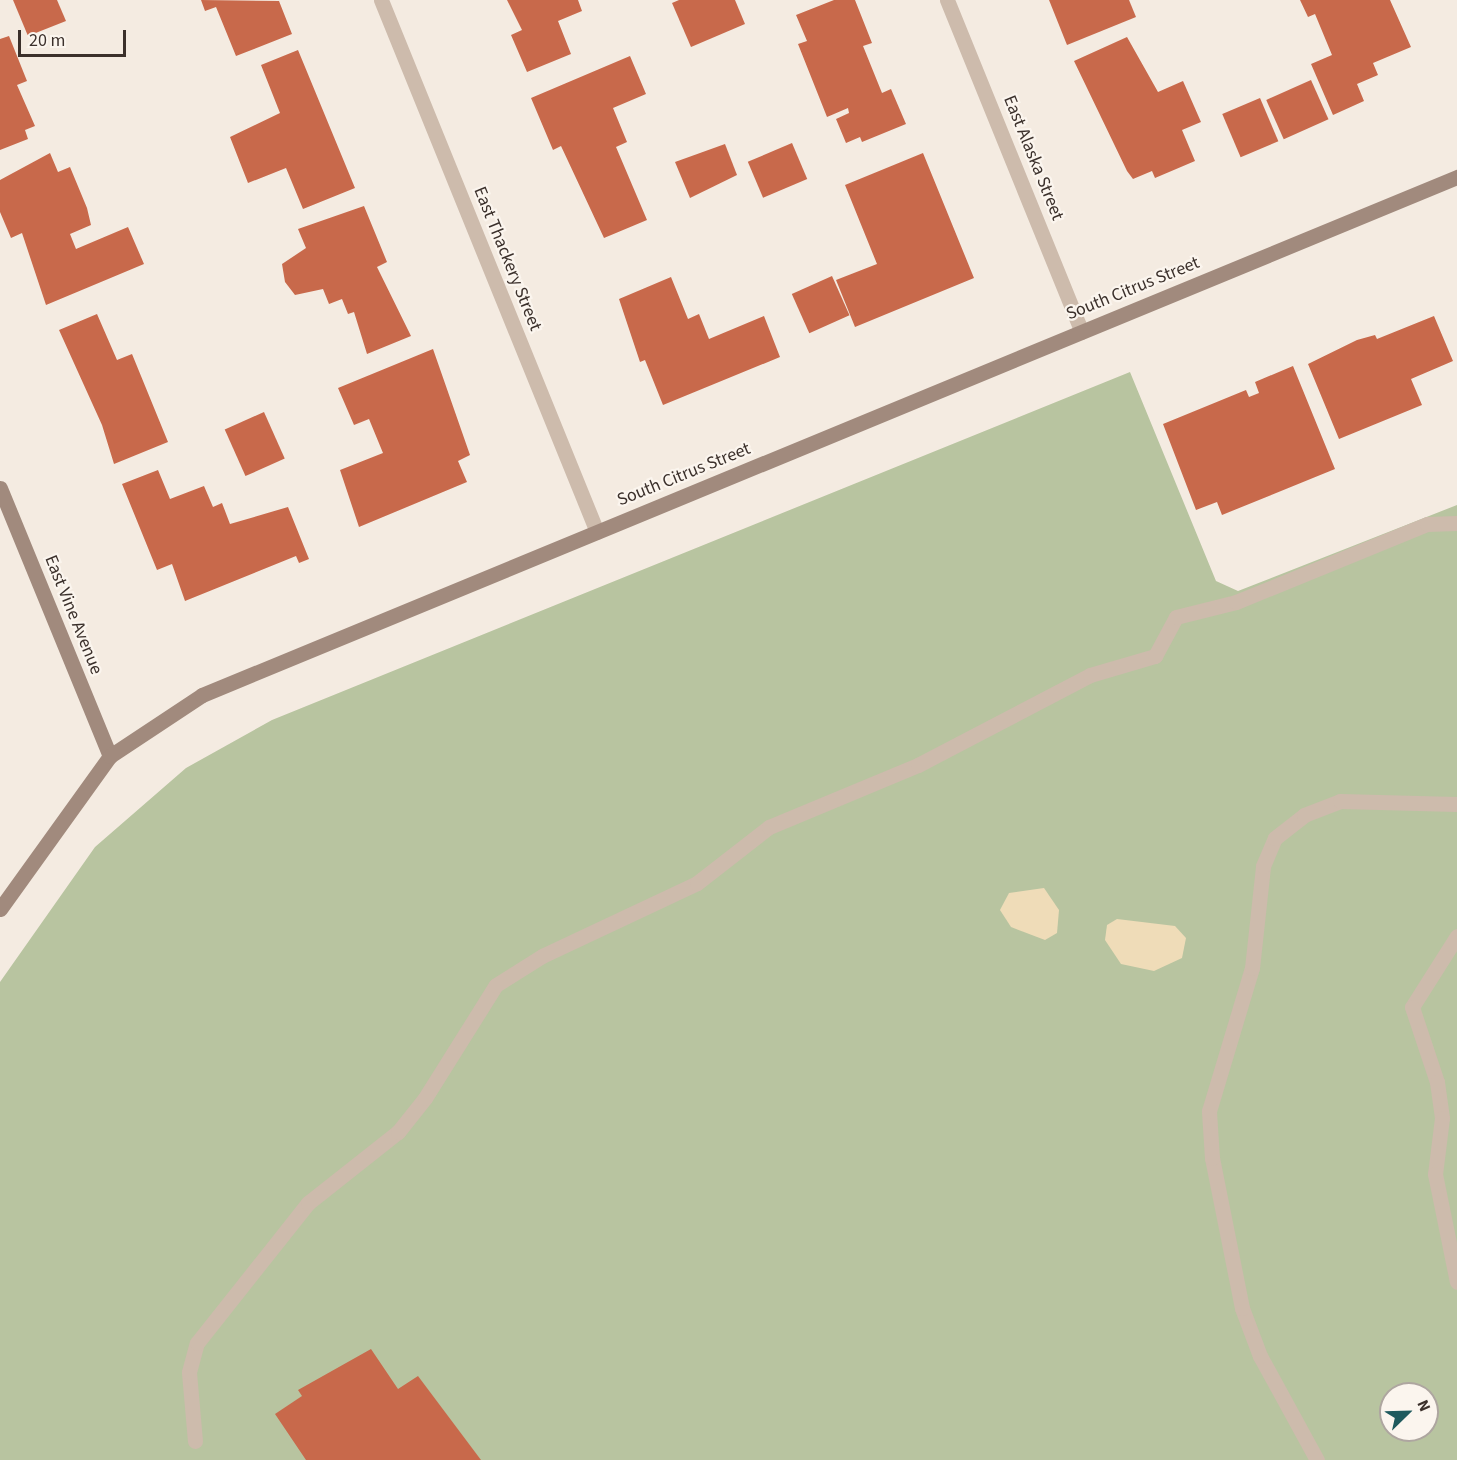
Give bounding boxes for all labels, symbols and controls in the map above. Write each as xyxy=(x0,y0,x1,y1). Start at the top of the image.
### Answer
scale bar xyxy=(21,18,129,56)
text: 20 m xyxy=(29,28,65,53)
street label: East Alaska Street xyxy=(998,92,1068,224)
street label: East Thackery Street xyxy=(468,184,546,334)
street label: South Citrus Street xyxy=(1063,252,1203,326)
street label: South Citrus Street xyxy=(614,438,754,512)
street label: East Vine Avenue xyxy=(39,552,107,678)
north arrow xyxy=(1379,1382,1439,1442)
text: N xyxy=(1412,1397,1436,1415)

